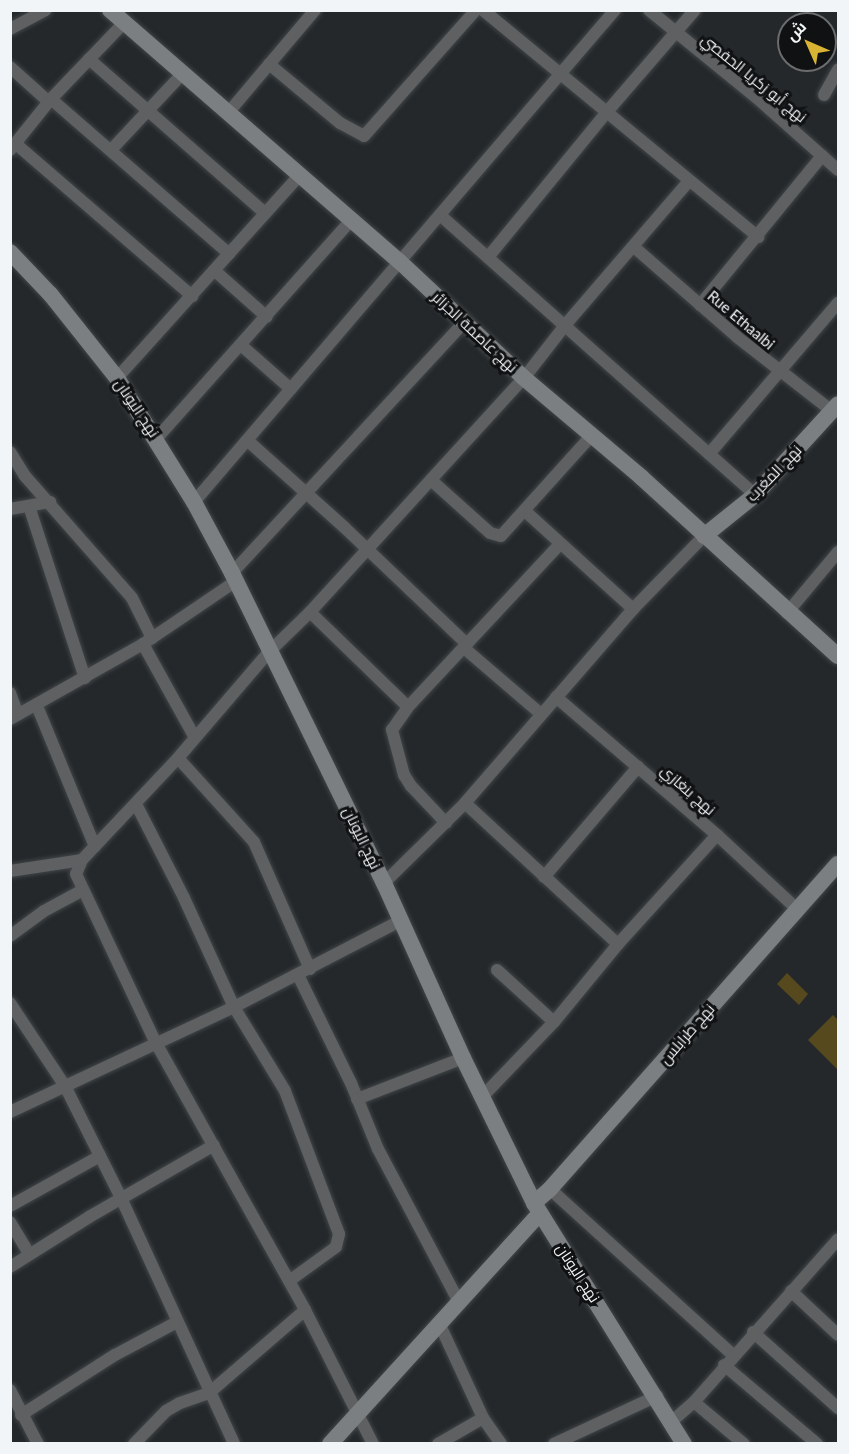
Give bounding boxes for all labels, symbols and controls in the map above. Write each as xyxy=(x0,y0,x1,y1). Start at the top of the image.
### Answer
north arrow xyxy=(777,12,837,72)
text: ش xyxy=(781,16,809,44)
street label: نهج أبو زكريا الحفصي xyxy=(698,30,810,126)
street label: Rue Ethaalbi xyxy=(704,287,778,353)
street label: نهج عاصمة الجزائر xyxy=(429,288,521,376)
street label: نهج اليونان xyxy=(111,375,163,441)
street label: نهج المغرب xyxy=(743,441,805,505)
street label: نهج بنغازي xyxy=(657,761,719,819)
street label: نهج اليونان xyxy=(339,804,385,872)
street label: نهج طرابلس xyxy=(656,1000,718,1068)
street label: نهج اليونان xyxy=(552,1240,604,1306)

